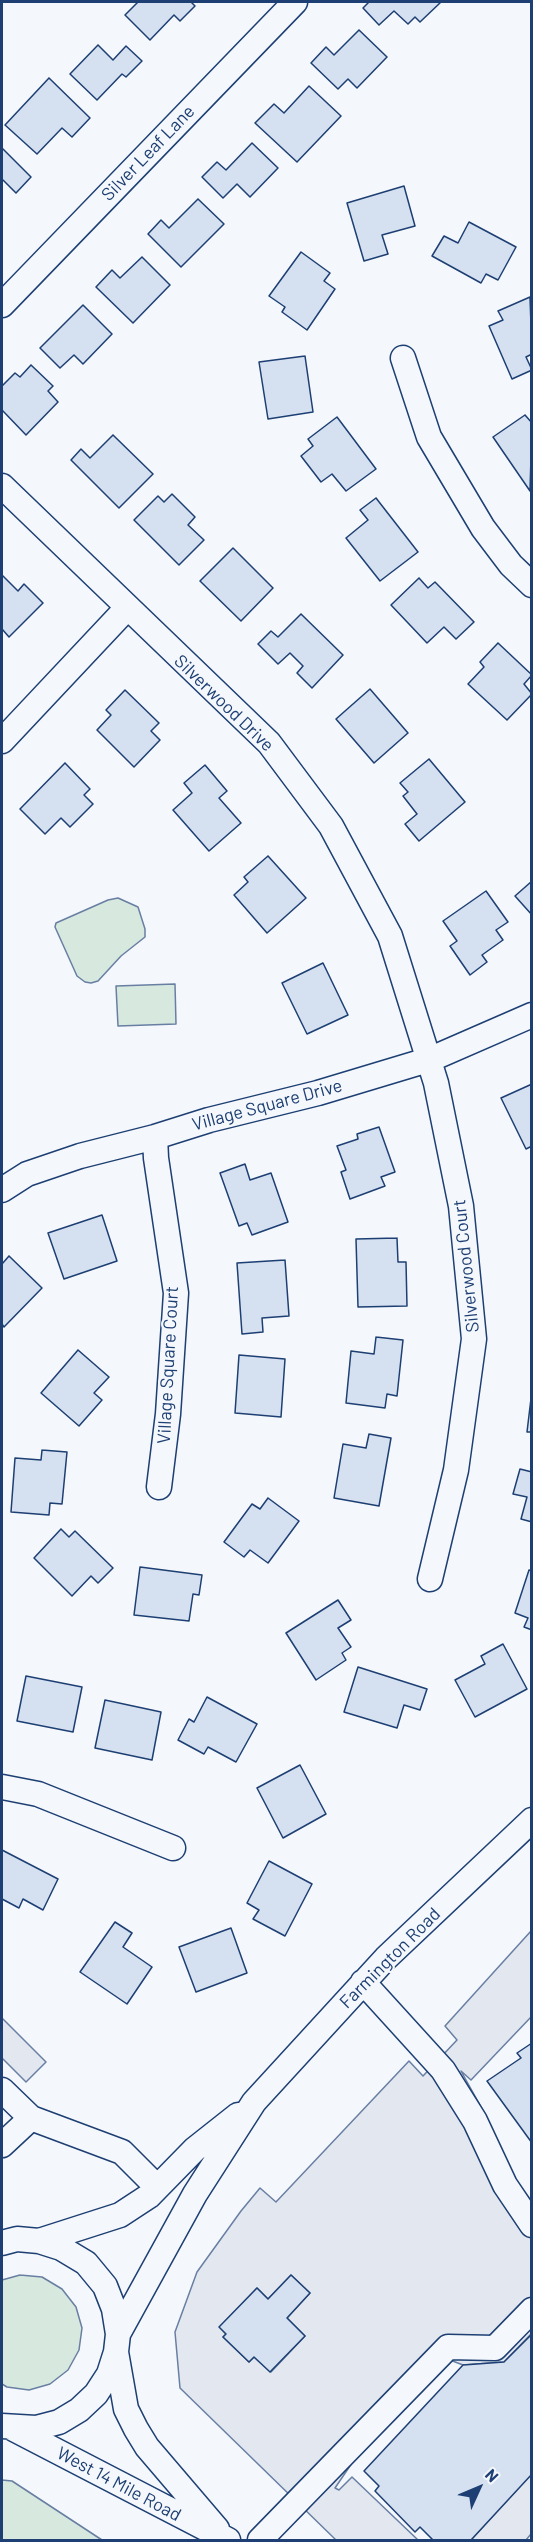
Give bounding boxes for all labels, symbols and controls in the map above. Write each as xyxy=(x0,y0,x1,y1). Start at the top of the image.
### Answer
street label: Silver Leaf Lane xyxy=(97,101,199,205)
street label: Silverwood Drive xyxy=(170,650,278,756)
street label: Village Square Drive xyxy=(190,1075,344,1135)
street label: Silverwood Court xyxy=(448,1198,484,1334)
street label: Village Square Court xyxy=(153,1285,183,1445)
street label: Farmington Road xyxy=(335,1903,445,2013)
street label: West 14 Mile Road xyxy=(53,2442,185,2526)
north arrow xyxy=(449,2458,509,2518)
text: N xyxy=(482,2465,503,2486)

